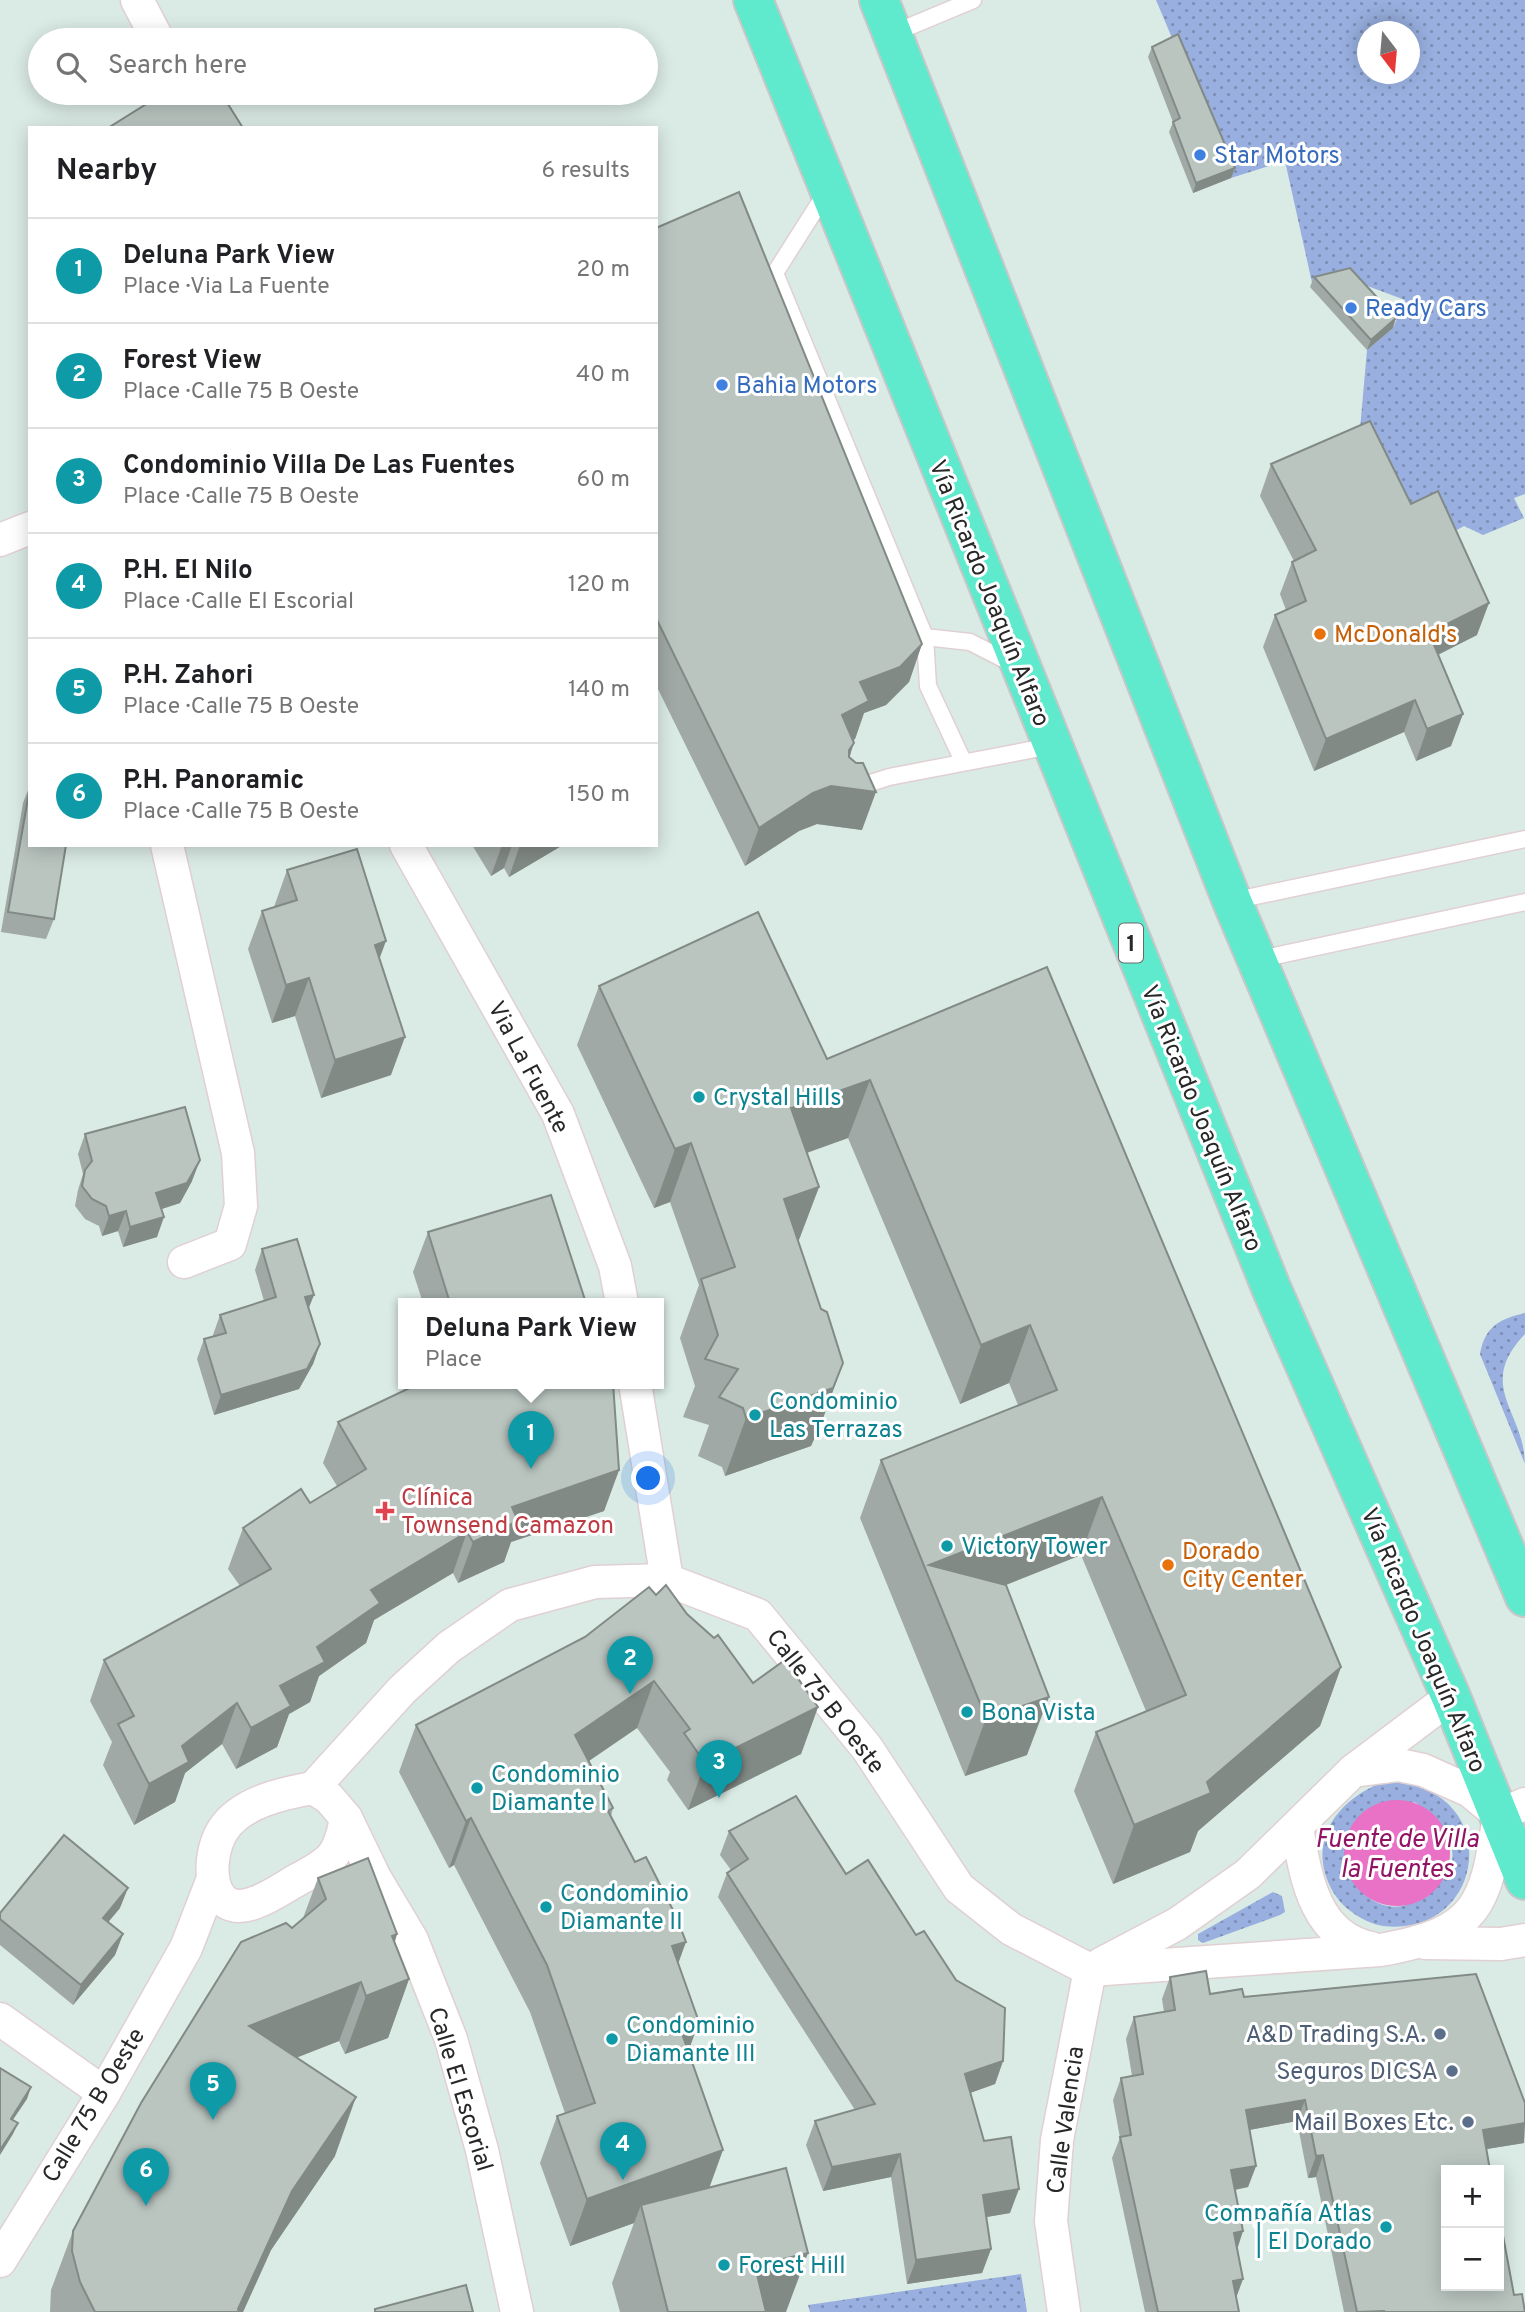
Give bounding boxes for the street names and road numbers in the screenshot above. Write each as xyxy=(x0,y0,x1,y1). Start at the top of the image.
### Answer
street label: Vía Ricardo Joaquín Alfaro xyxy=(921,456,1055,731)
road number: 1 xyxy=(1119,924,1143,962)
street label: Vía Ricardo Joaquín Alfaro xyxy=(1133,981,1267,1256)
street label: Via La Fuente xyxy=(480,997,575,1139)
street label: Vía Ricardo Joaquín Alfaro xyxy=(1353,1504,1492,1778)
street label: Calle 75 B Oeste xyxy=(759,1624,890,1781)
street label: Calle El Escorial xyxy=(420,2004,498,2175)
street label: Calle 75 B Oeste xyxy=(37,2023,153,2189)
street label: Calle Valencia xyxy=(1042,2044,1092,2196)

